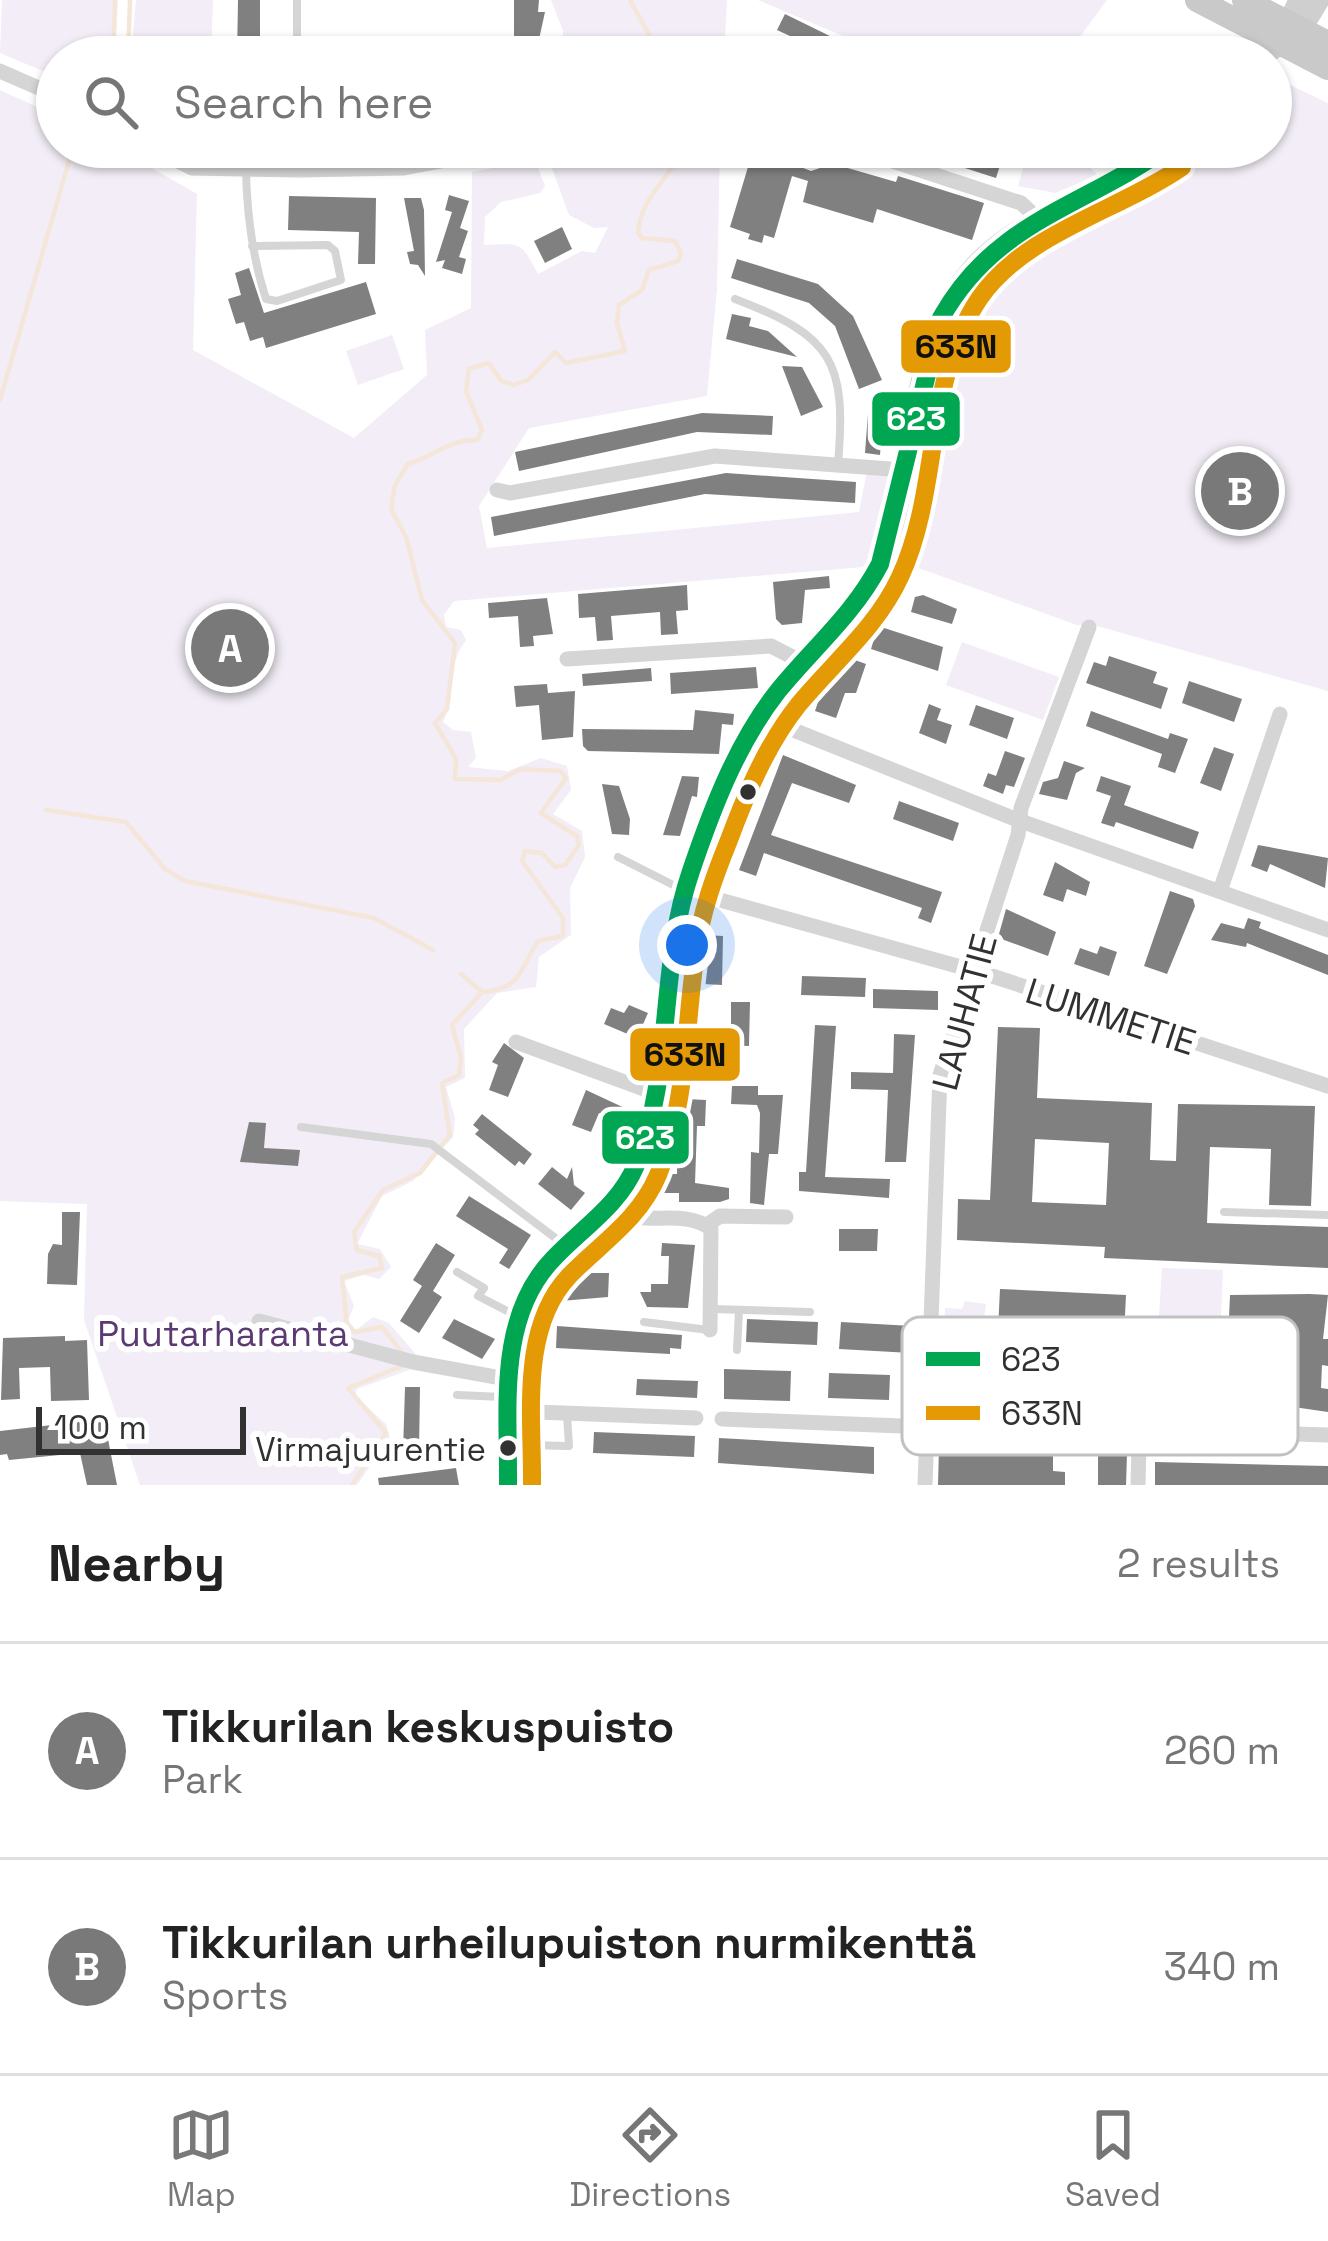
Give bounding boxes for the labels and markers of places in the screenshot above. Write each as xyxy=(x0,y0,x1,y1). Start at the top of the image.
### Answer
pin: B xyxy=(1201,446,1279,536)
pin: A xyxy=(191,603,269,693)
unlabelled marker xyxy=(737,781,759,803)
place label: Virmajuurentie xyxy=(255,1429,486,1471)
marker: Virmajuurentie xyxy=(497,1437,519,1459)

